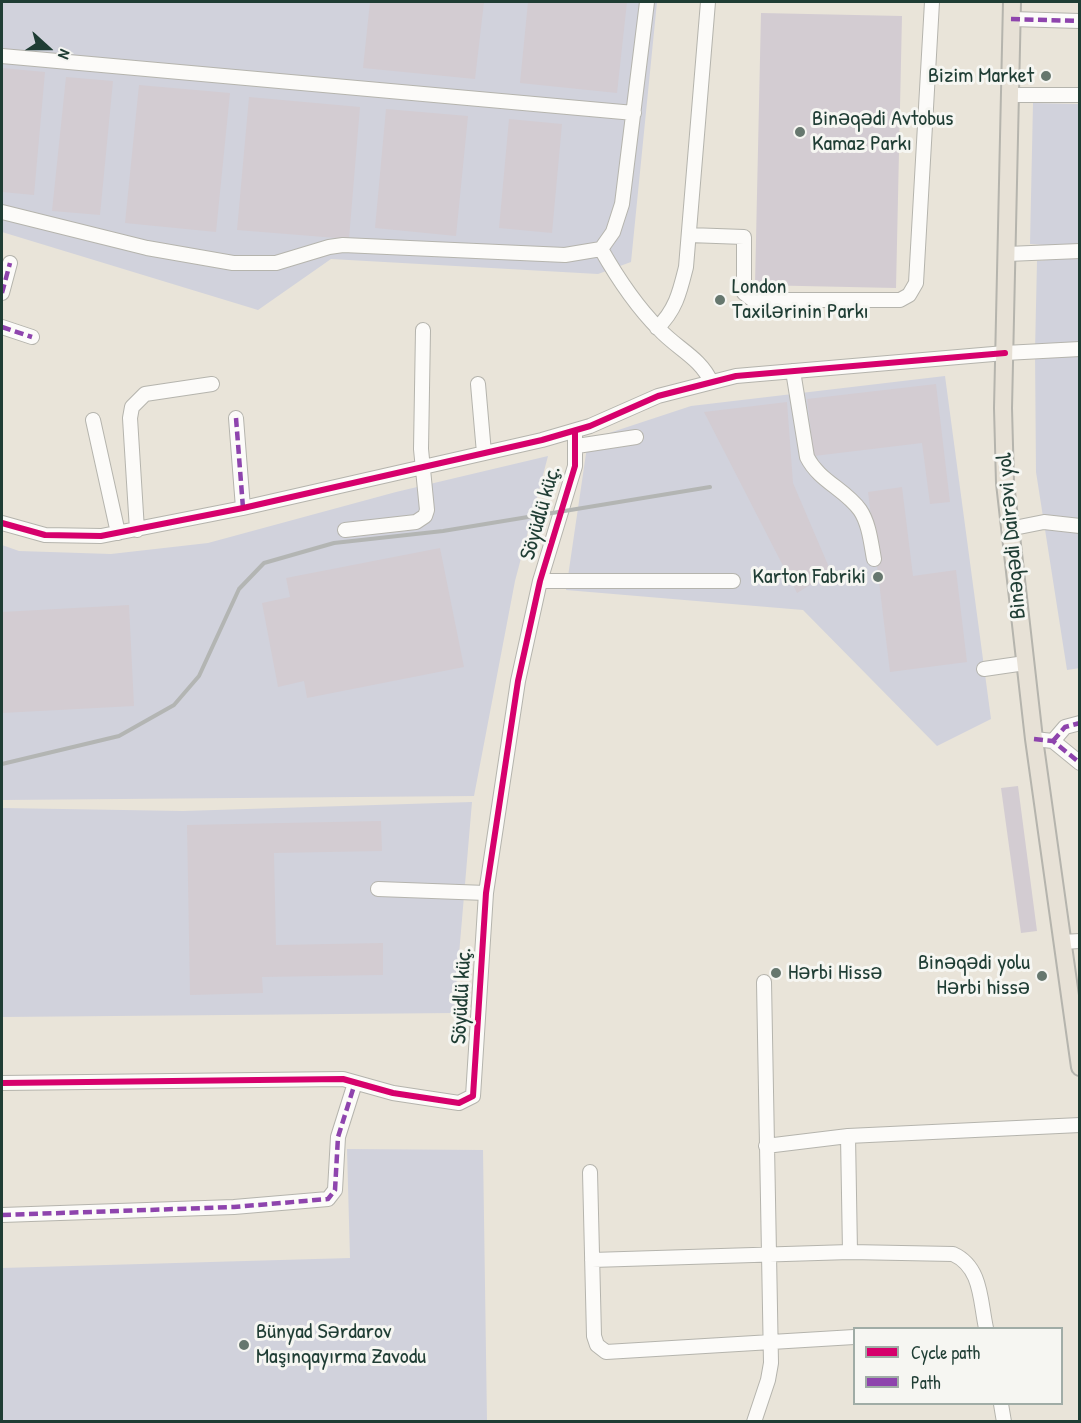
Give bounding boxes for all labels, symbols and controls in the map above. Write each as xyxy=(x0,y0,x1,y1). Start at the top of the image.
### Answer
north arrow xyxy=(18,18,78,78)
text: N xyxy=(53,47,77,62)
place label: Bizim Market xyxy=(928,63,1034,89)
marker: Bizim Market xyxy=(1039,69,1053,83)
place label: Binəqədi Avtobus Kamaz Parkı xyxy=(812,106,954,158)
marker: Binəqədi Avtobus Kamaz Parkı xyxy=(793,125,807,139)
place label: London Taxilərinin Parkı xyxy=(732,274,869,326)
marker: London Taxilərinin Parkı xyxy=(713,293,727,307)
street label: Binəqədi Dairəvi yol xyxy=(992,452,1032,620)
street label: Söyüdlü küç. xyxy=(515,463,567,563)
place label: Karton Fabriki xyxy=(753,564,866,590)
marker: Karton Fabriki xyxy=(871,570,885,584)
street label: Söyüdlü küç. xyxy=(446,947,478,1045)
place label: Binəqədi yolu Hərbi hissə xyxy=(918,950,1030,1002)
place label: Hərbi Hissə xyxy=(788,960,882,986)
marker: Hərbi Hissə xyxy=(769,966,783,980)
marker: Binəqədi yolu Hərbi hissə xyxy=(1035,969,1049,983)
place label: Bünyad Sərdarov Maşınqayırma Zavodu xyxy=(256,1319,426,1370)
legend xyxy=(853,1327,1063,1405)
marker: Bünyad Sərdarov Maşınqayırma Zavodu xyxy=(237,1338,251,1352)
text: Cycle path xyxy=(911,1340,980,1365)
text: Path xyxy=(911,1370,940,1395)

